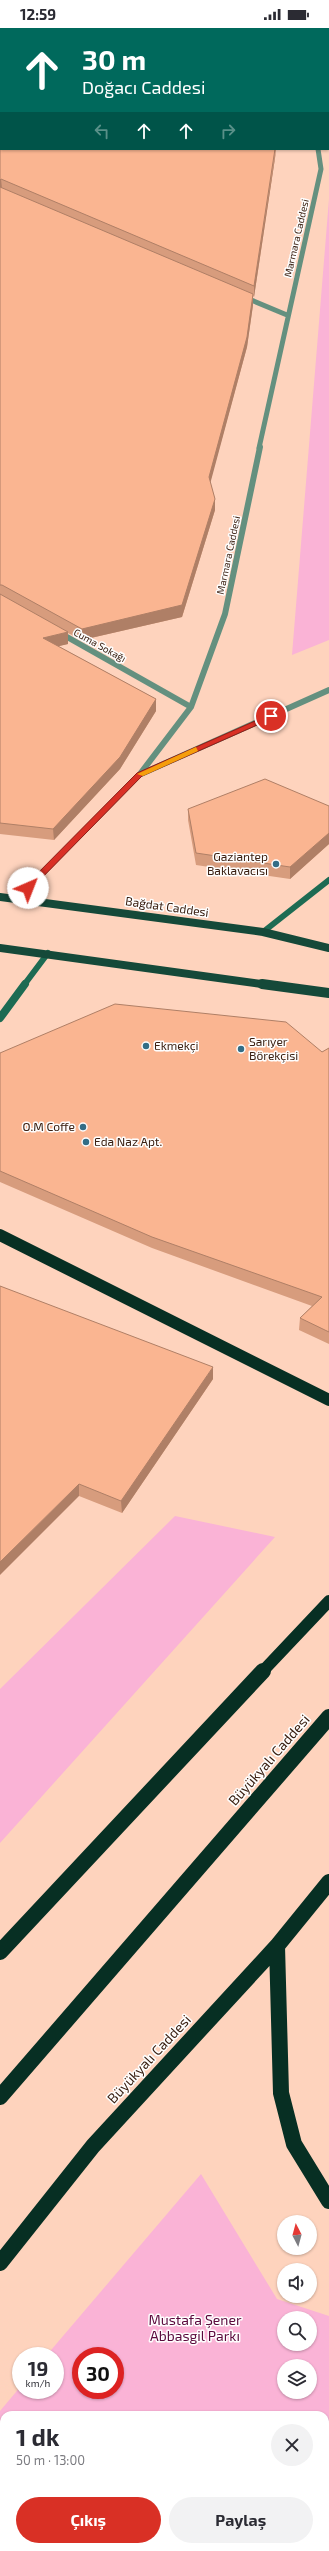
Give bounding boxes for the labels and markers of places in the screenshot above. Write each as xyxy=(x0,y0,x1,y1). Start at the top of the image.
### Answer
pin xyxy=(254,699,288,733)
place label: Gaziantep Baklavacısı xyxy=(207,849,268,877)
marker: Gaziantep Baklavacısı xyxy=(271,859,281,869)
place label: Sarıyer Börekçisi xyxy=(249,1034,298,1063)
place label: Ekmekçi xyxy=(154,1038,199,1053)
marker: Ekmekçi xyxy=(141,1041,151,1051)
marker: Sarıyer Börekçisi xyxy=(236,1044,246,1054)
place label: O.M Coffe xyxy=(23,1119,75,1133)
marker: O.M Coffe xyxy=(78,1122,88,1132)
place label: Eda Naz Apt. xyxy=(94,1134,162,1148)
marker: Eda Naz Apt. xyxy=(81,1137,91,1147)

